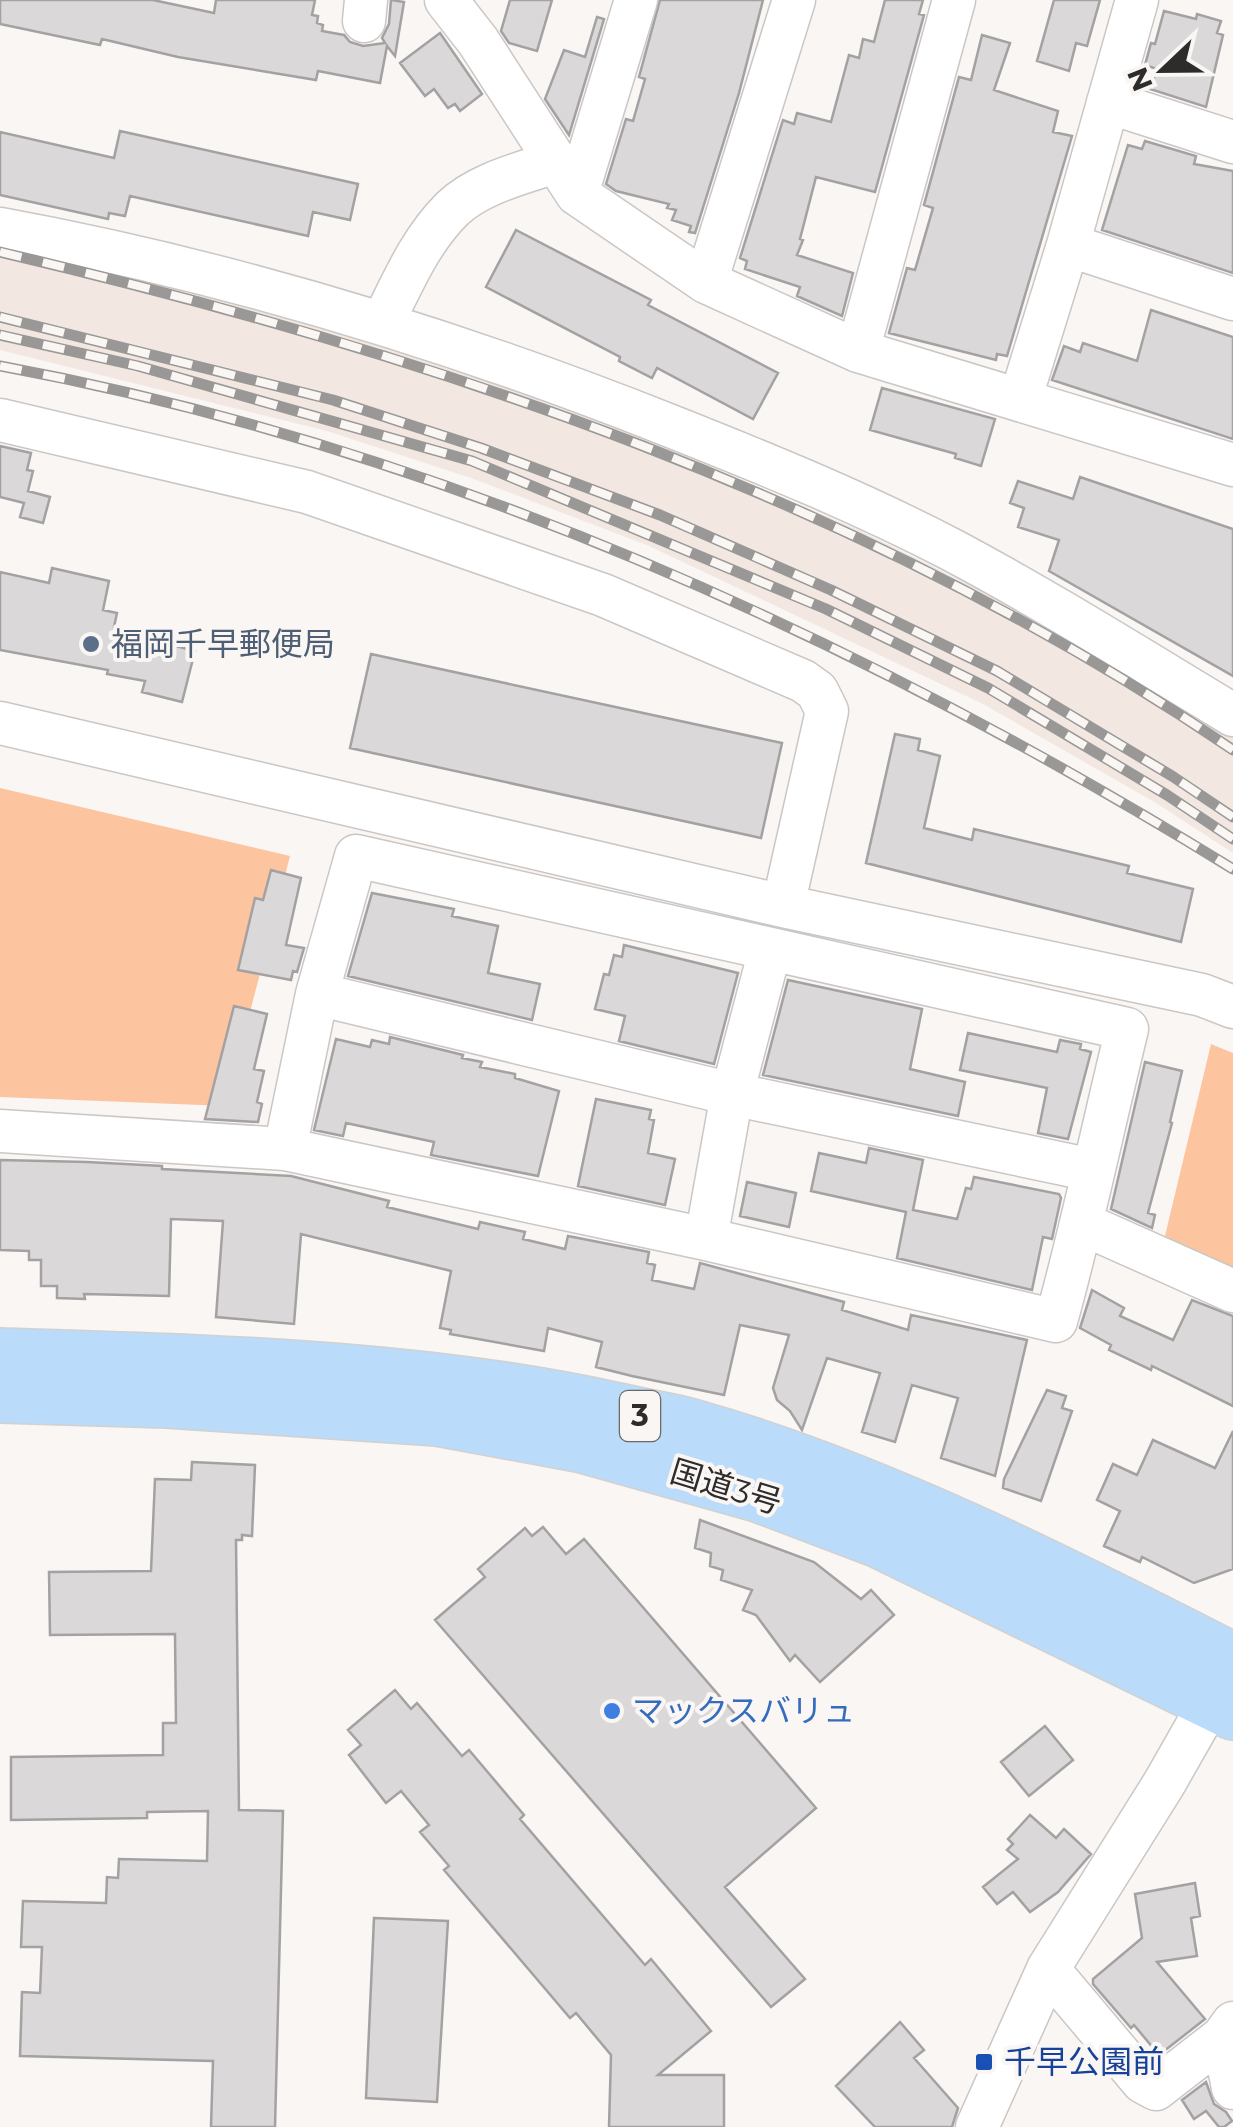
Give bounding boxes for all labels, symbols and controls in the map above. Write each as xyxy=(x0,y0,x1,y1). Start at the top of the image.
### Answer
north arrow xyxy=(1113,20,1213,120)
text: N xyxy=(1120,63,1160,96)
place label: 福岡千早郵便局 xyxy=(111,624,335,663)
marker: 福岡千早郵便局 xyxy=(80,633,102,655)
road number: 3 xyxy=(620,1391,660,1441)
street label: 国道3号 xyxy=(666,1451,786,1522)
place label: マックスバリュ xyxy=(632,1691,855,1730)
marker: マックスバリュ xyxy=(601,1700,623,1722)
place label: 千早公園前 xyxy=(1004,2042,1164,2081)
marker: 千早公園前 xyxy=(973,2051,995,2073)

